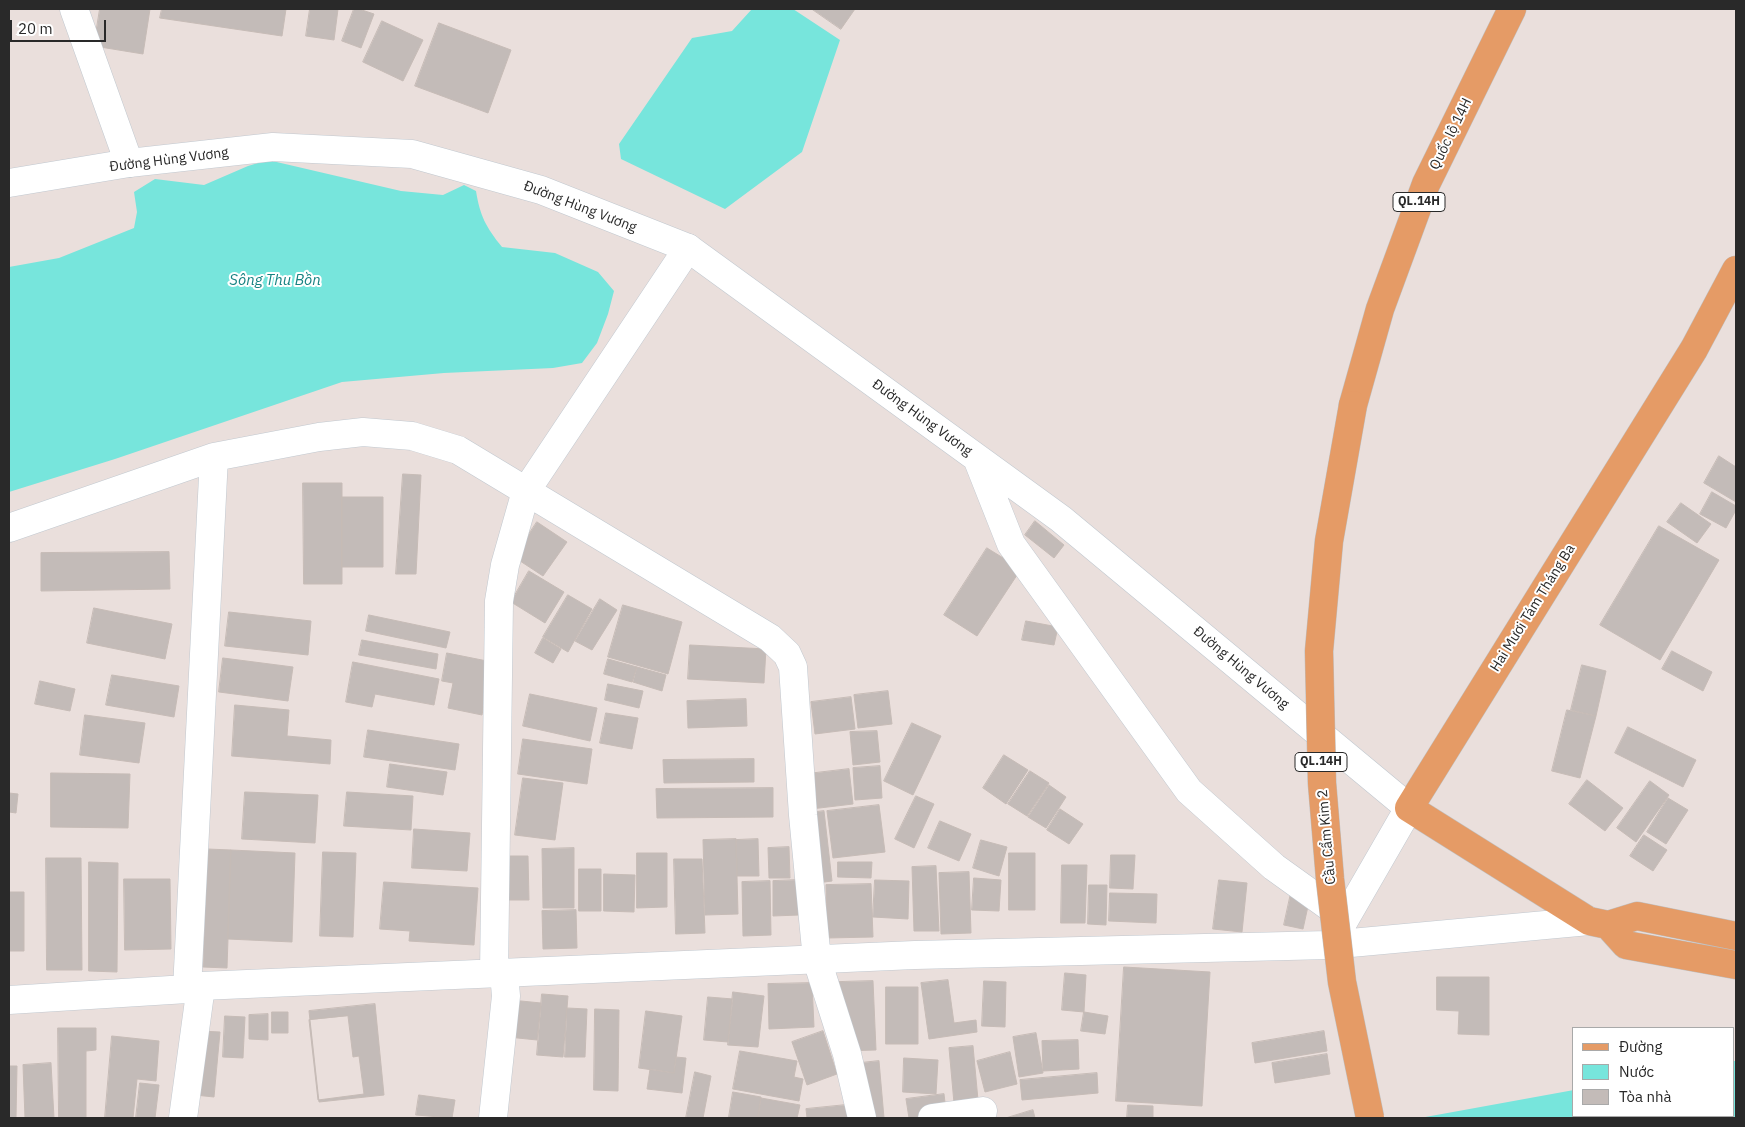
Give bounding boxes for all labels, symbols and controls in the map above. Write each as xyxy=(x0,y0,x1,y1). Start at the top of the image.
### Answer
scale bar xyxy=(12,10,109,42)
text: 20 m xyxy=(18,19,53,38)
street label: Quốc lộ 14H xyxy=(1426,95,1476,173)
street label: Đường Hùng Vương xyxy=(109,144,229,176)
street label: Đường Hùng Vương xyxy=(521,178,639,236)
road number: QL.14H xyxy=(1393,192,1445,212)
water label: Sông Thu Bồn xyxy=(229,272,321,290)
street label: Đường Hùng Vương xyxy=(869,376,975,460)
street label: Hai Mươi Tám Tháng Ba xyxy=(1487,541,1579,675)
street label: Đường Hùng Vương xyxy=(1190,623,1292,713)
road number: QL.14H xyxy=(1295,752,1347,772)
street label: Cầu Cẩm Kim 2 xyxy=(1314,789,1340,885)
legend xyxy=(1572,1027,1735,1117)
text: Đường xyxy=(1619,1037,1662,1056)
text: Nước xyxy=(1619,1062,1654,1081)
text: Tòa nhà xyxy=(1619,1087,1672,1106)

